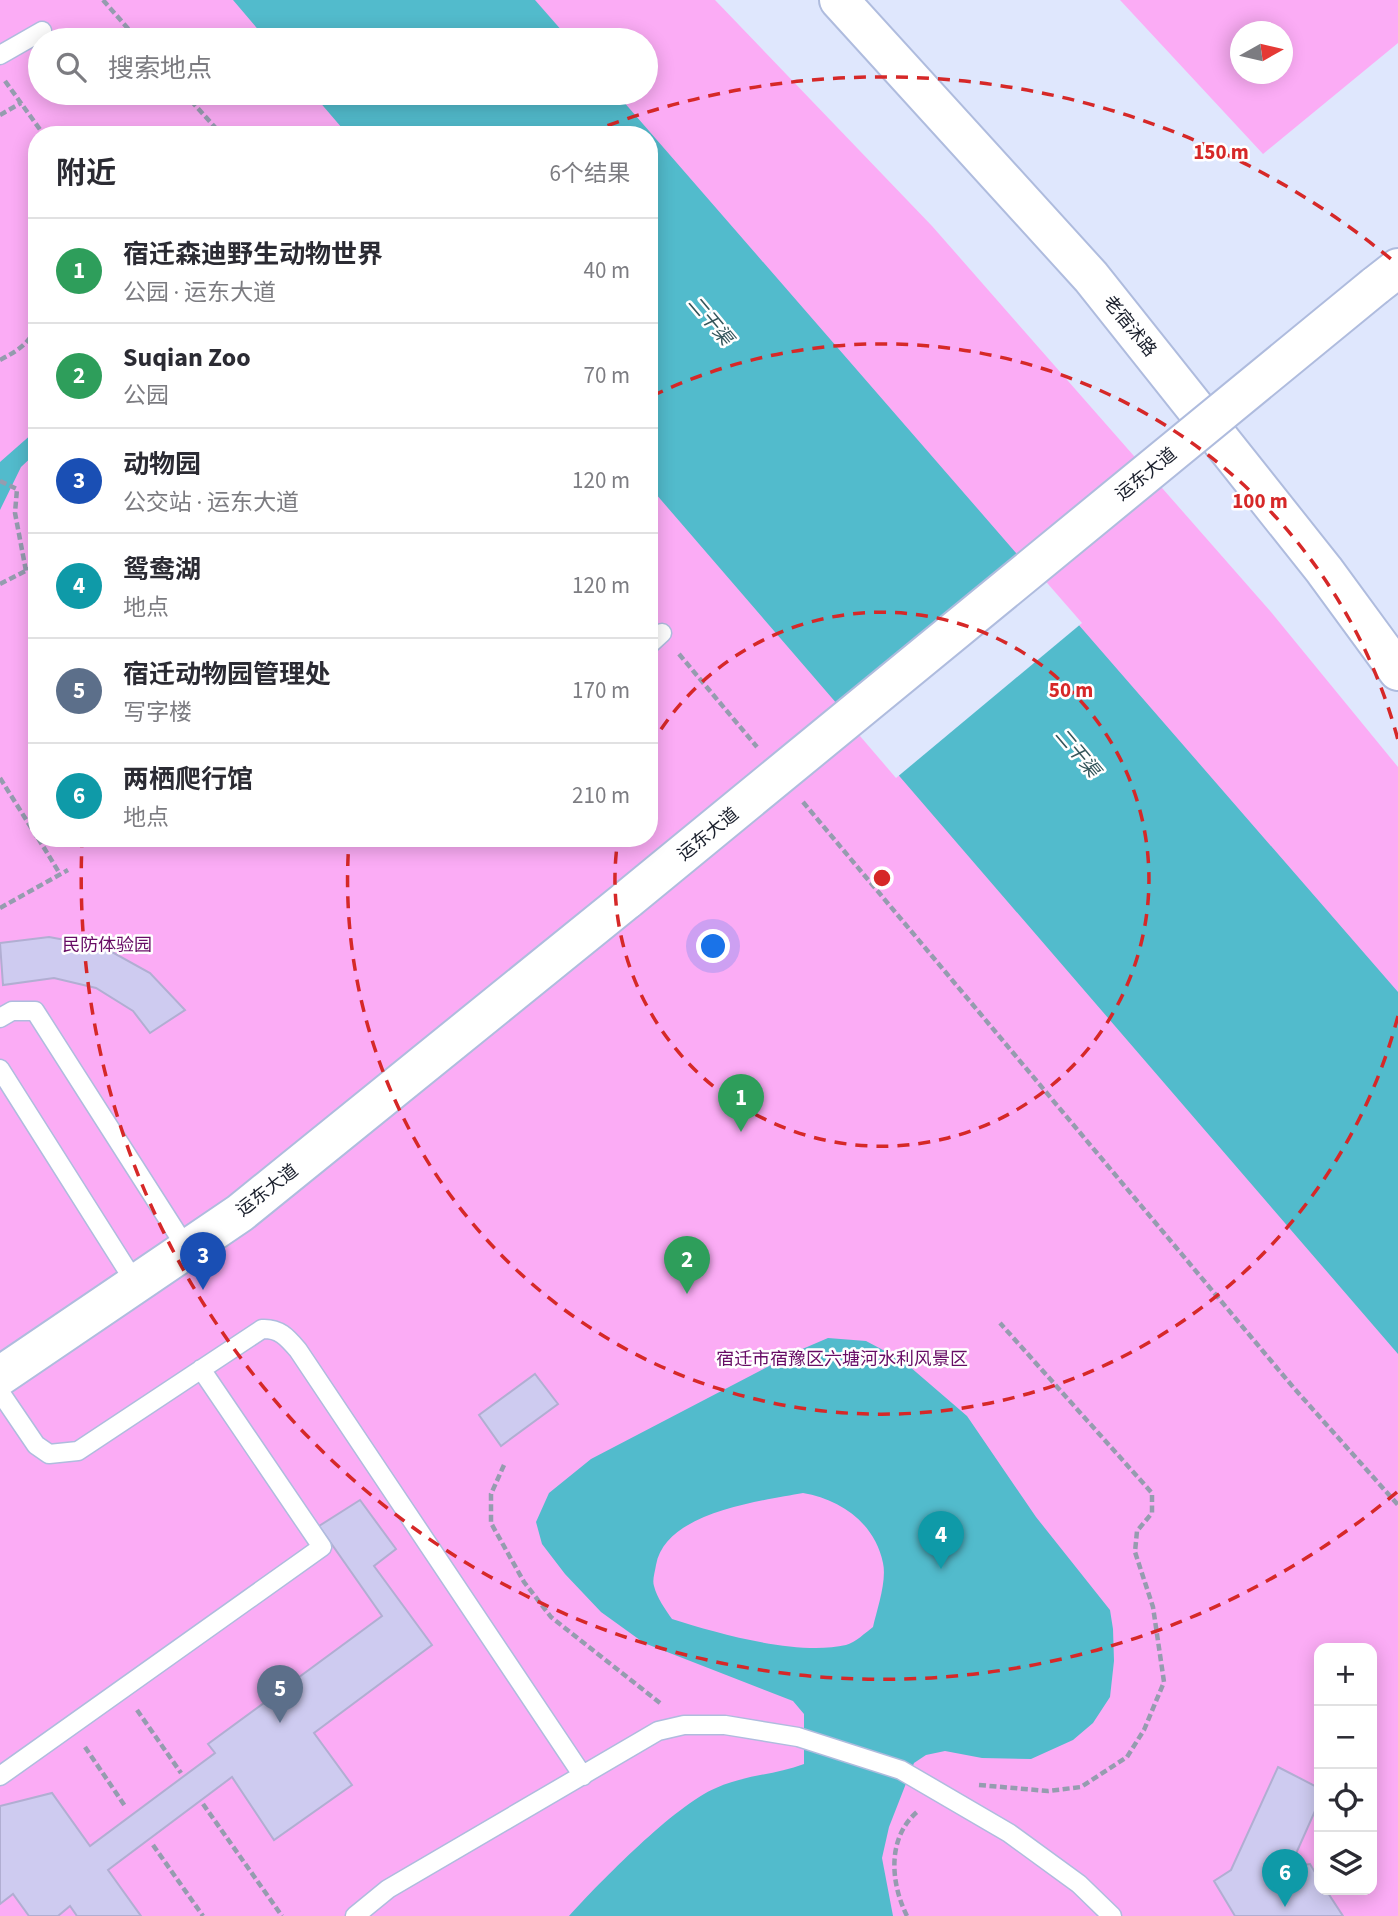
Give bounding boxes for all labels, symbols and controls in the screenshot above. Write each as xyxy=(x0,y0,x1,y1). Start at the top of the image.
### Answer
north arrow xyxy=(1230,21,1293,84)
search box xyxy=(28,28,658,105)
icon: search xyxy=(52,48,90,86)
text: 搜索地点 xyxy=(108,50,212,87)
text: 150 m xyxy=(1193,137,1249,167)
text: 附近 xyxy=(56,152,116,195)
text: 6个结果 xyxy=(550,157,630,190)
text: 宿迁森迪野生动物世界 xyxy=(123,236,383,273)
text: 1 xyxy=(73,254,85,287)
text: 40 m xyxy=(583,254,630,287)
text: 公园 · 运东大道 xyxy=(123,276,276,309)
water label: 二干渠 xyxy=(681,290,740,354)
street label: 老宿沭路 xyxy=(1097,290,1162,362)
text: Suqian Zoo xyxy=(123,339,251,376)
text: 2 xyxy=(73,359,85,392)
text: 70 m xyxy=(583,359,630,392)
text: 公园 xyxy=(123,379,169,412)
street label: 运东大道 xyxy=(1110,442,1182,507)
text: 动物园 xyxy=(123,446,201,483)
text: 3 xyxy=(73,464,85,497)
text: 120 m xyxy=(572,464,630,497)
text: 公交站 · 运东大道 xyxy=(123,486,299,519)
text: 100 m xyxy=(1232,486,1288,516)
text: 鸳鸯湖 xyxy=(123,551,201,588)
text: 4 xyxy=(73,569,85,602)
text: 120 m xyxy=(572,569,630,602)
text: 地点 xyxy=(123,591,169,624)
text: 宿迁动物园管理处 xyxy=(123,656,331,693)
text: 5 xyxy=(73,674,85,707)
text: 170 m xyxy=(572,674,630,707)
text: 50 m xyxy=(1049,675,1093,705)
text: 写字楼 xyxy=(123,696,192,729)
water label: 二干渠 xyxy=(1048,722,1107,786)
text: 两栖爬行馆 xyxy=(123,761,253,798)
text: 6 xyxy=(73,779,85,812)
text: 210 m xyxy=(572,779,630,812)
text: 地点 xyxy=(123,801,169,834)
street label: 运东大道 xyxy=(672,802,744,867)
centre of rings xyxy=(870,866,894,890)
your location xyxy=(696,929,730,963)
park label: 民防体验园 xyxy=(62,933,152,958)
pin: 1 xyxy=(718,1074,764,1132)
street label: 运东大道 xyxy=(231,1158,303,1222)
pin: 3 xyxy=(180,1232,226,1290)
pin: 2 xyxy=(664,1236,710,1294)
park label: 宿迁市宿豫区六塘河水利风景区 xyxy=(716,1347,968,1372)
pin: 4 xyxy=(918,1511,964,1569)
map controls xyxy=(1314,1643,1377,1895)
button: + xyxy=(1314,1643,1377,1706)
pin: 5 xyxy=(257,1665,303,1723)
button: − xyxy=(1314,1706,1377,1769)
button: locate xyxy=(1314,1769,1377,1832)
button: layers xyxy=(1314,1832,1377,1895)
pin: 6 xyxy=(1262,1849,1308,1907)

